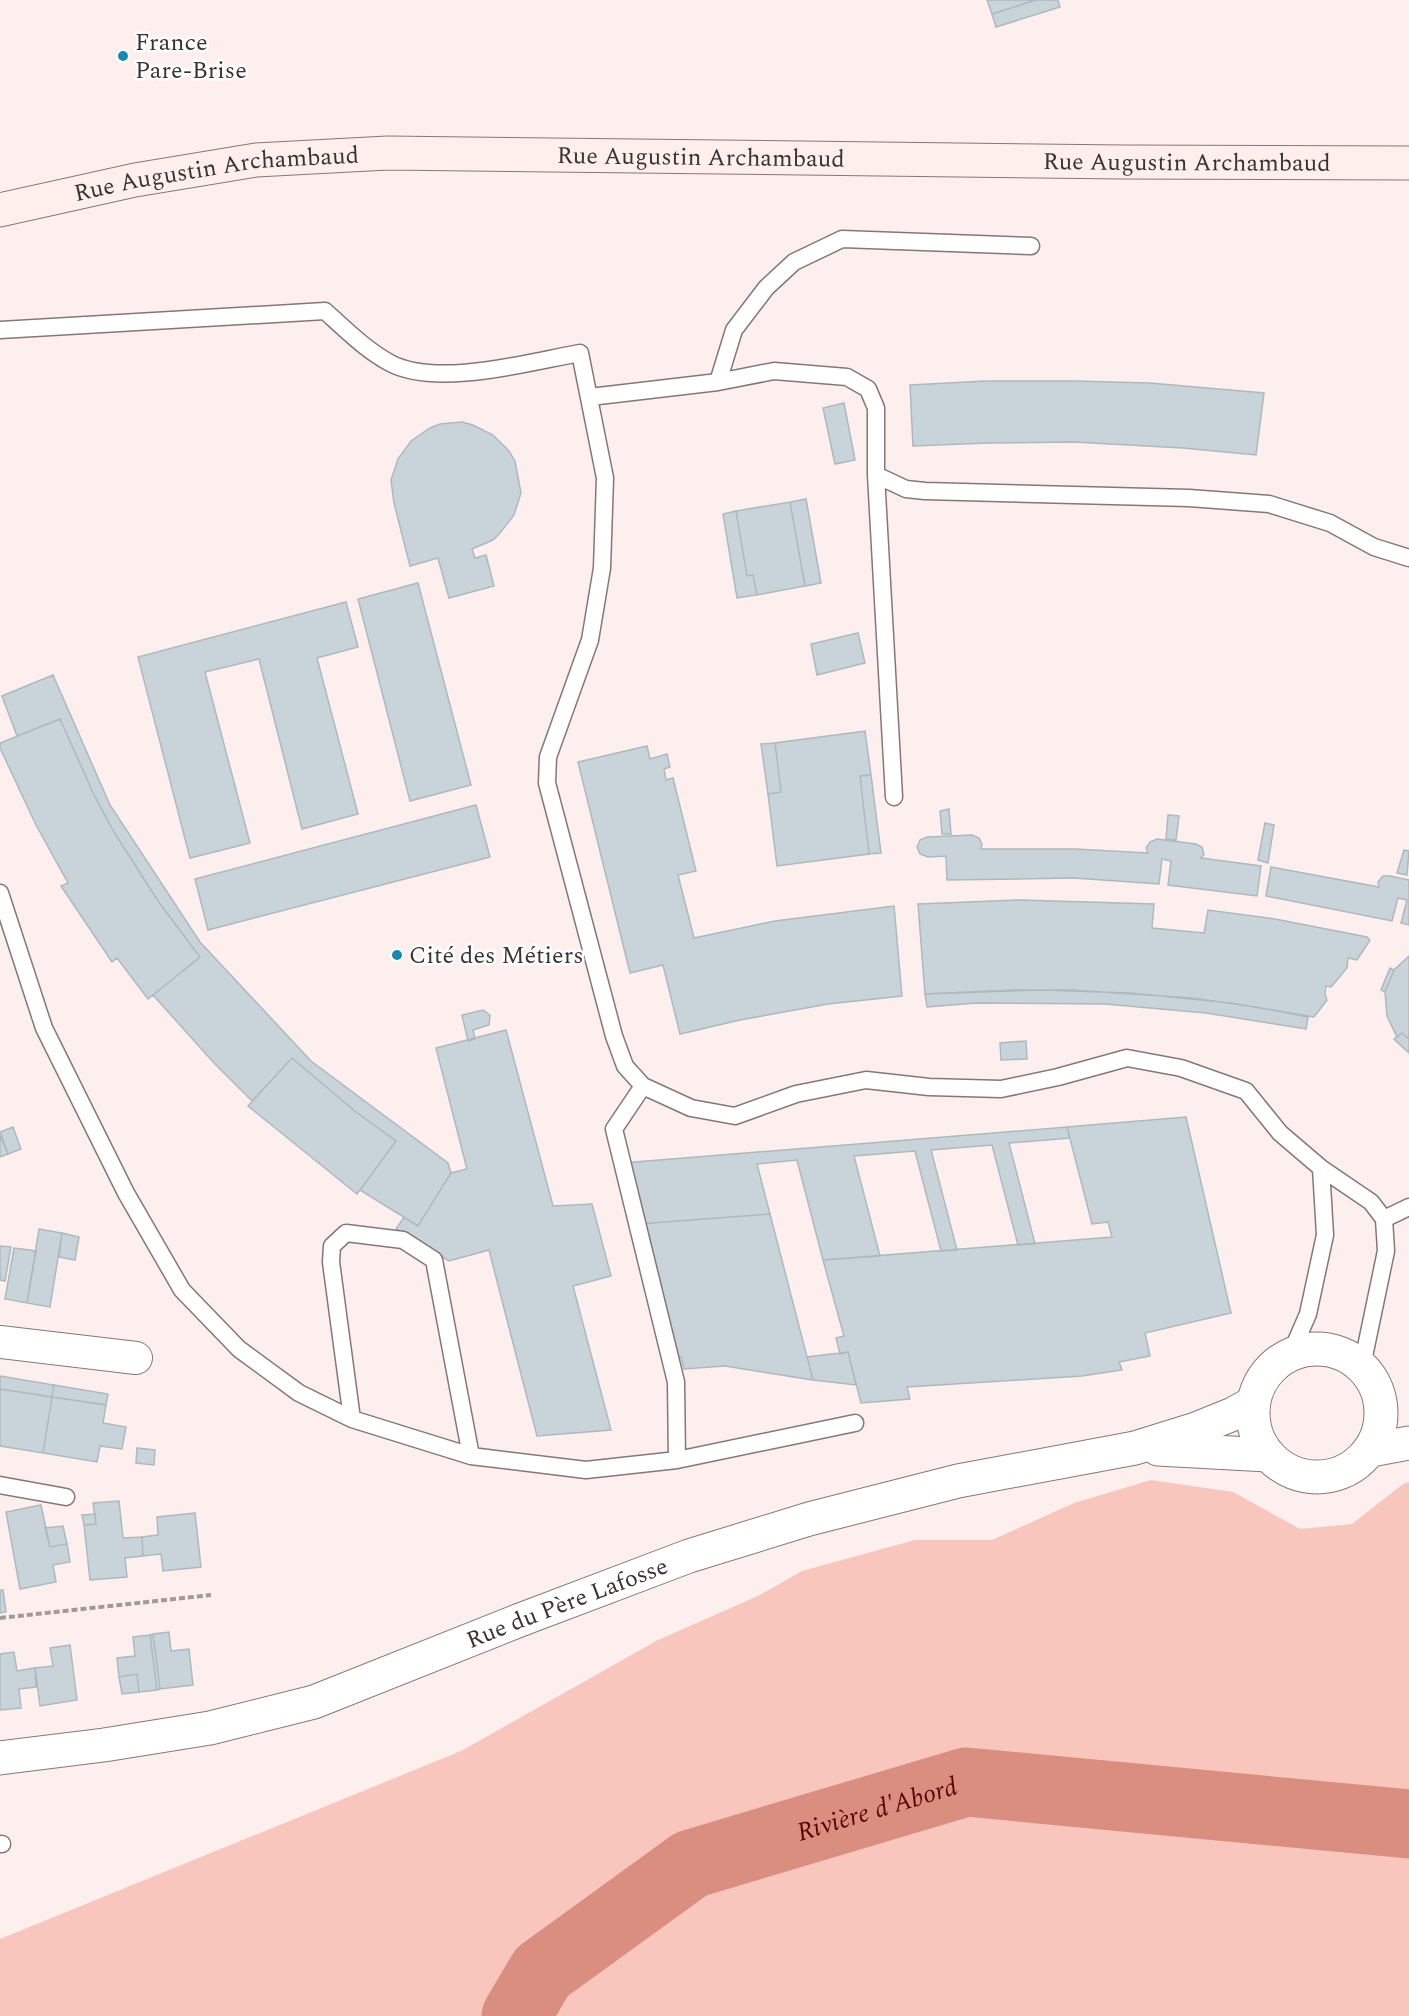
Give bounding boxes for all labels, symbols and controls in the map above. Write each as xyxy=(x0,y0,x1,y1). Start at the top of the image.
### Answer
place label: France Pare-Brise xyxy=(135,25,247,89)
marker: France Pare-Brise xyxy=(116,49,130,63)
street label: Rue Augustin Archambaud xyxy=(71,138,360,212)
street label: Rue Augustin Archambaud xyxy=(557,138,845,178)
street label: Rue Augustin Archambaud xyxy=(1043,144,1331,182)
place label: Cité des Métiers xyxy=(409,938,584,974)
marker: Cité des Métiers xyxy=(390,948,404,962)
street label: Rue du Père Lafosse xyxy=(461,1549,673,1659)
water label: Rivière d'Abord xyxy=(792,1767,962,1852)

